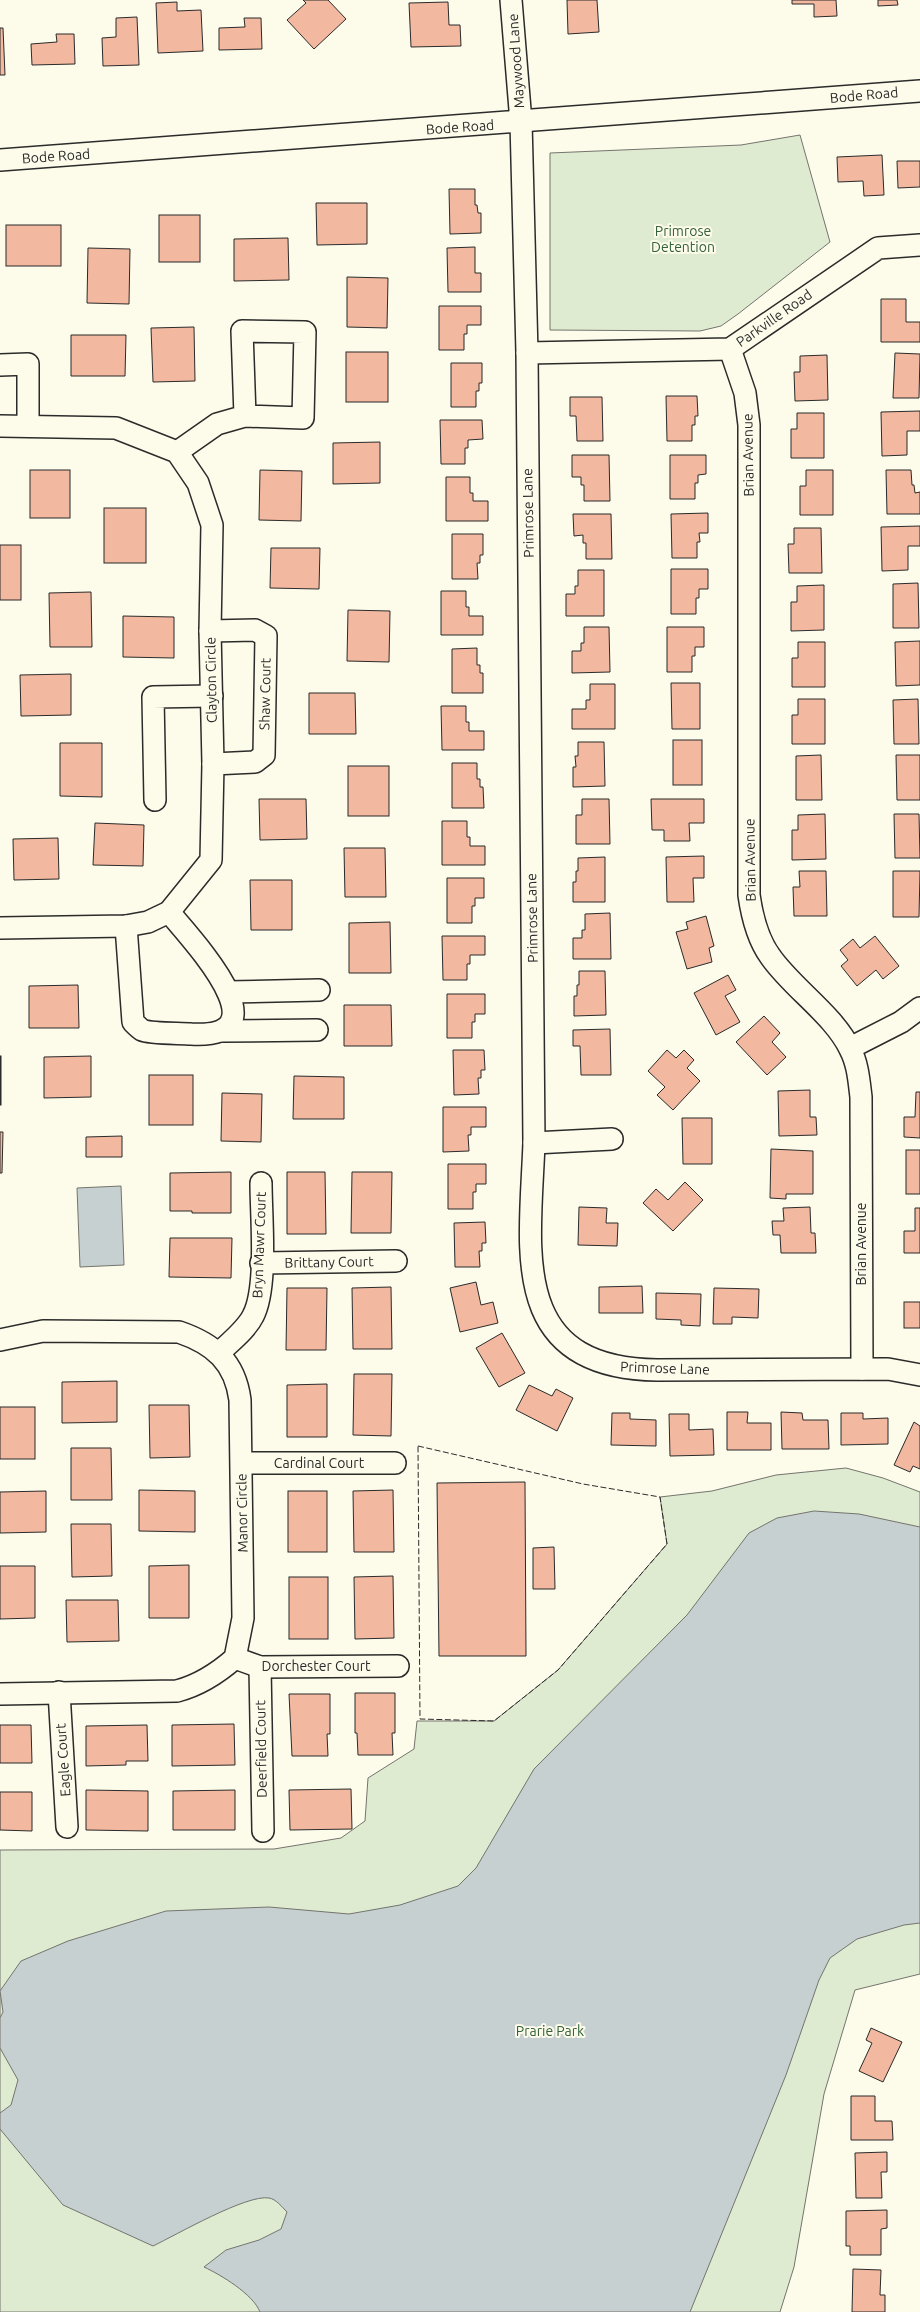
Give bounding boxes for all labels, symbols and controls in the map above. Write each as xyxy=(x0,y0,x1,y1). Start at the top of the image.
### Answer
street label: Maywood Lane xyxy=(505,13,527,109)
street label: Bode Road xyxy=(829,84,899,106)
street label: Bode Road xyxy=(425,117,495,137)
street label: Bode Road xyxy=(21,146,91,166)
park label: Primrose Detention xyxy=(651,223,715,255)
street label: Parkville Road xyxy=(733,286,815,350)
street label: Brian Avenue xyxy=(739,413,757,497)
street label: Primrose Lane xyxy=(519,468,537,558)
street label: Clayton Circle xyxy=(202,637,220,723)
street label: Shaw Court xyxy=(256,657,274,730)
street label: Brian Avenue xyxy=(741,818,759,902)
street label: Primrose Lane xyxy=(523,873,541,963)
street label: Bryn Mawr Court xyxy=(249,1191,269,1299)
street label: Brian Avenue xyxy=(853,1202,869,1286)
street label: Brittany Court xyxy=(284,1253,374,1271)
street label: Primrose Lane xyxy=(620,1358,710,1378)
street label: Cardinal Court xyxy=(274,1455,365,1471)
street label: Manor Circle xyxy=(233,1473,251,1553)
street label: Dorchester Court xyxy=(262,1658,371,1674)
street label: Deerfield Court xyxy=(252,1700,270,1798)
street label: Eagle Court xyxy=(52,1722,74,1797)
park label: Prarie Park xyxy=(516,2023,584,2039)

